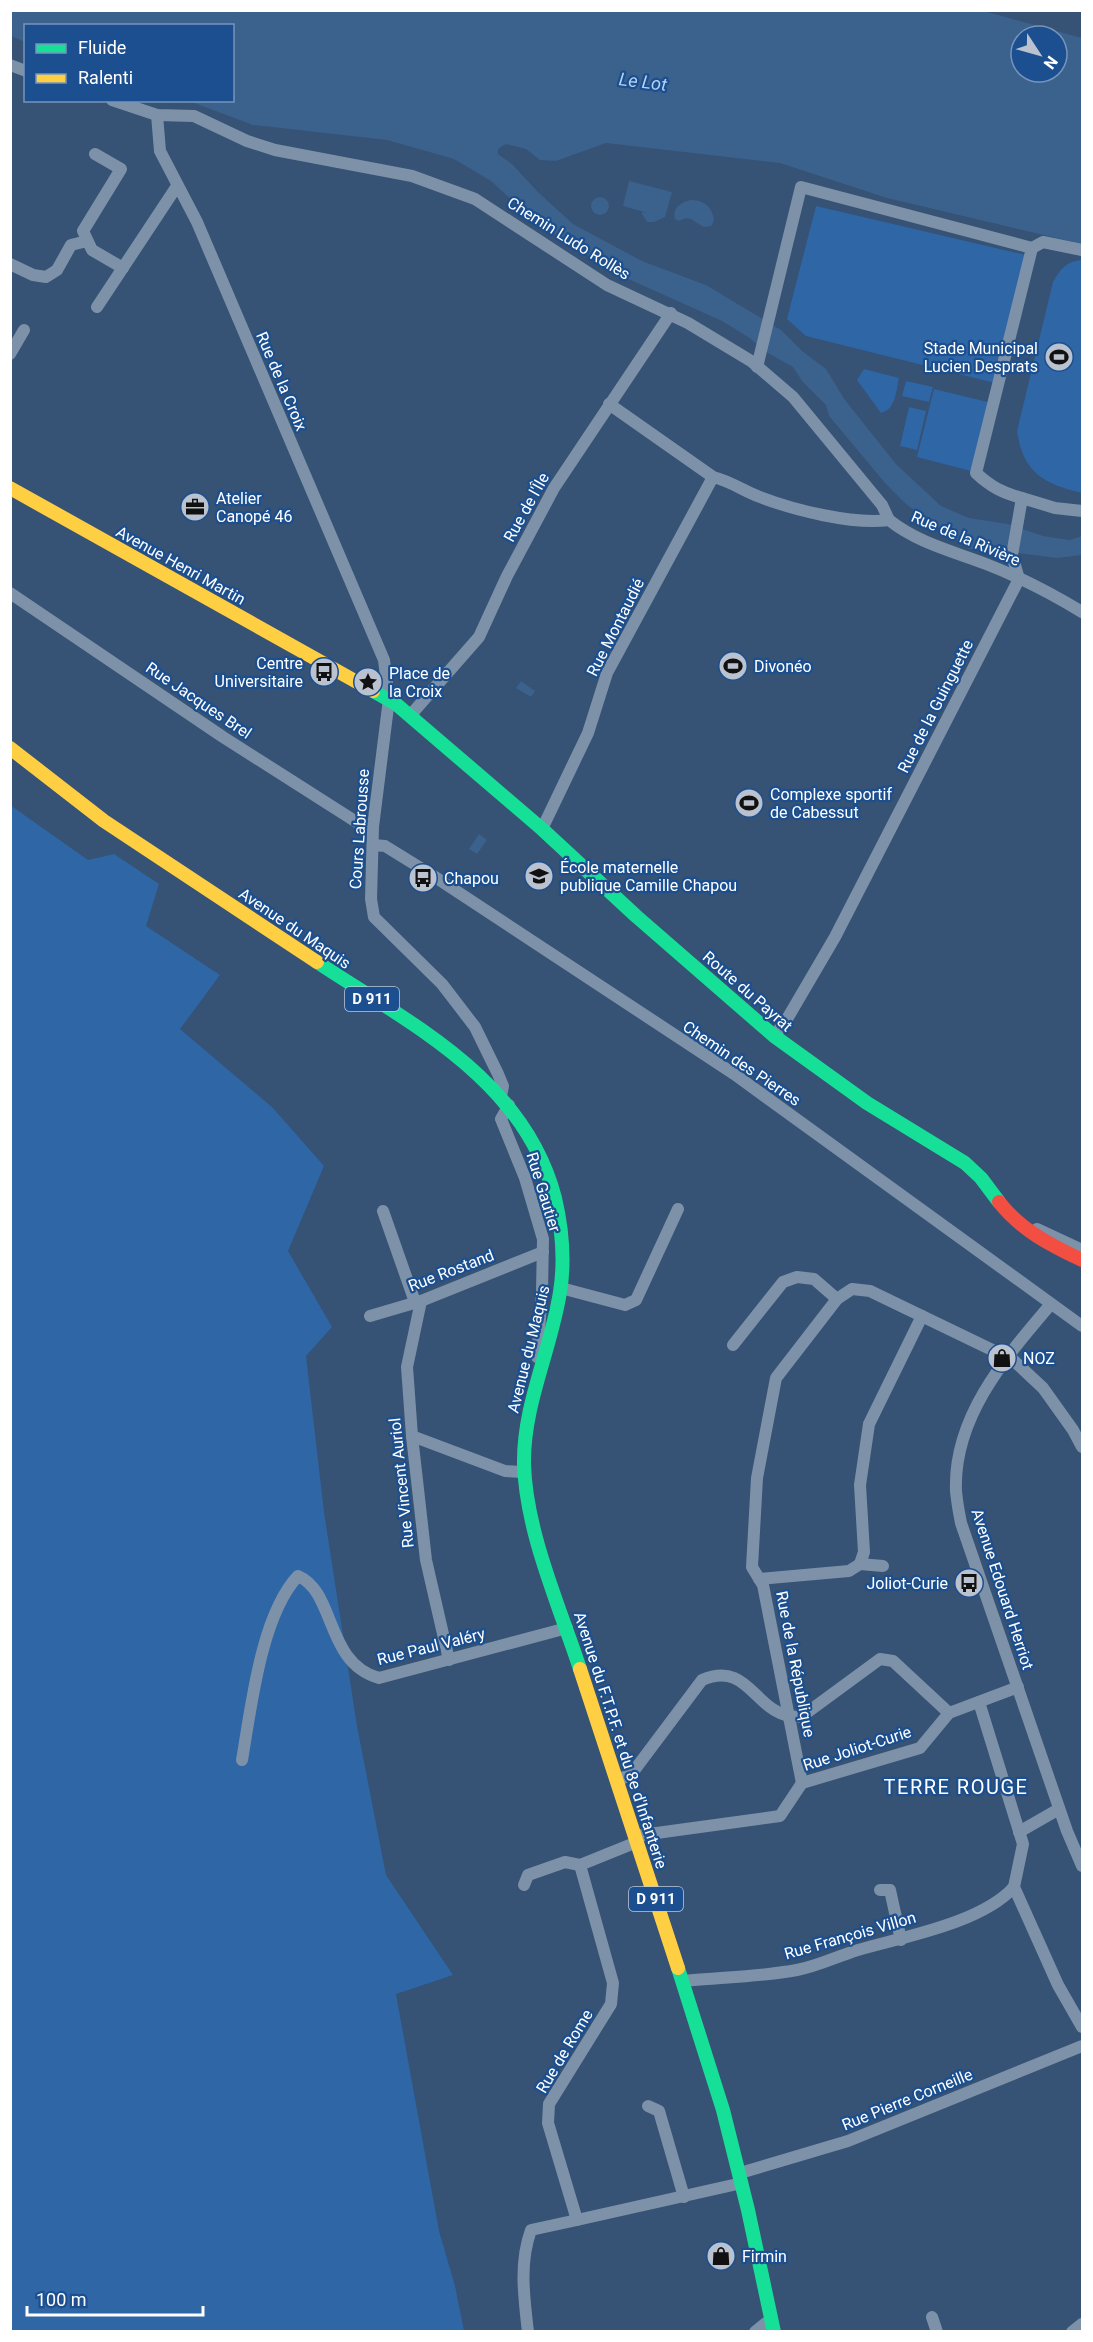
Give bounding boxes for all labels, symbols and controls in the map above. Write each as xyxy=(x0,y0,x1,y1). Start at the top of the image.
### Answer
legend xyxy=(24,24,234,102)
north arrow xyxy=(1009,24,1069,84)
text: Fluide xyxy=(78,37,126,58)
text: N xyxy=(1040,52,1062,73)
text: Ralenti xyxy=(78,67,133,88)
water label: Le Lot xyxy=(618,68,669,95)
street label: Chemin Ludo Rollès xyxy=(504,193,634,284)
street label: Rue de la Croix xyxy=(252,329,311,434)
place label: Stade Municipal Lucien Desprats xyxy=(924,339,1038,376)
sports icon: Stade Municipal Lucien Desprats xyxy=(1043,341,1075,373)
street label: Rue de l'Île xyxy=(500,469,553,545)
place label: Atelier Canopé 46 xyxy=(216,489,293,526)
office icon: Atelier Canopé 46 xyxy=(179,491,211,523)
street label: Rue de la Rivière xyxy=(908,507,1023,570)
street label: Avenue Henri Martin xyxy=(113,522,249,609)
street label: Rue Montaudié xyxy=(583,575,648,679)
street label: Rue de la Guinguette xyxy=(894,636,977,776)
sports icon: Divonéo xyxy=(717,650,749,682)
place label: Centre Universitaire xyxy=(215,654,303,691)
bus stop icon: Centre Universitaire xyxy=(308,656,340,688)
place label: Divonéo xyxy=(754,657,812,676)
street label: Rue Jacques Brel xyxy=(142,658,255,743)
place label: Place de la Croix xyxy=(389,664,450,701)
place icon: Place de la Croix xyxy=(352,666,384,698)
street label: Cours Labrousse xyxy=(346,768,373,890)
place label: Complexe sportif de Cabessut xyxy=(770,785,892,822)
sports icon: Complexe sportif de Cabessut xyxy=(733,787,765,819)
place label: École maternelle publique Camille Chapou xyxy=(560,858,737,895)
school or university icon: École maternelle publique Camille Chapou xyxy=(523,860,555,892)
bus stop icon: Chapou xyxy=(407,862,439,894)
place label: Chapou xyxy=(444,869,499,888)
street label: Avenue du Maquis xyxy=(235,884,354,973)
street label: Route du Payrat xyxy=(699,947,796,1035)
road number: D 911 xyxy=(345,987,399,1011)
street label: Chemin des Pierres xyxy=(679,1017,804,1110)
street label: Rue Gautier xyxy=(522,1150,565,1235)
street label: Rue Rostand xyxy=(406,1245,497,1295)
street label: Avenue du Maquis xyxy=(503,1283,554,1415)
shop icon: NOZ xyxy=(986,1342,1018,1374)
place label: NOZ xyxy=(1023,1349,1055,1368)
street label: Rue Vincent Auriol xyxy=(385,1417,418,1549)
street label: Avenue Edouard Herriot xyxy=(968,1506,1038,1672)
bus stop icon: Joliot-Curie xyxy=(953,1567,985,1599)
place label: Joliot-Curie xyxy=(866,1574,948,1593)
street label: Rue de la République xyxy=(772,1589,819,1739)
street label: Avenue du F.T.P.F. et du 8e d'Infanterie xyxy=(570,1609,671,1871)
street label: Rue Paul Valéry xyxy=(375,1624,487,1669)
street label: Rue Joliot-Curie xyxy=(801,1722,914,1775)
district label: TERRE ROUGE xyxy=(884,1775,1028,1799)
road number: D 911 xyxy=(629,1887,683,1911)
street label: Rue François Villon xyxy=(782,1908,918,1963)
street label: Rue de Rome xyxy=(532,2006,597,2096)
street label: Rue Pierre Corneille xyxy=(839,2065,975,2134)
shop icon: Firmin xyxy=(705,2240,737,2272)
place label: Firmin xyxy=(742,2247,787,2266)
scale bar xyxy=(27,2279,202,2317)
text: 100 m xyxy=(36,2289,87,2310)

